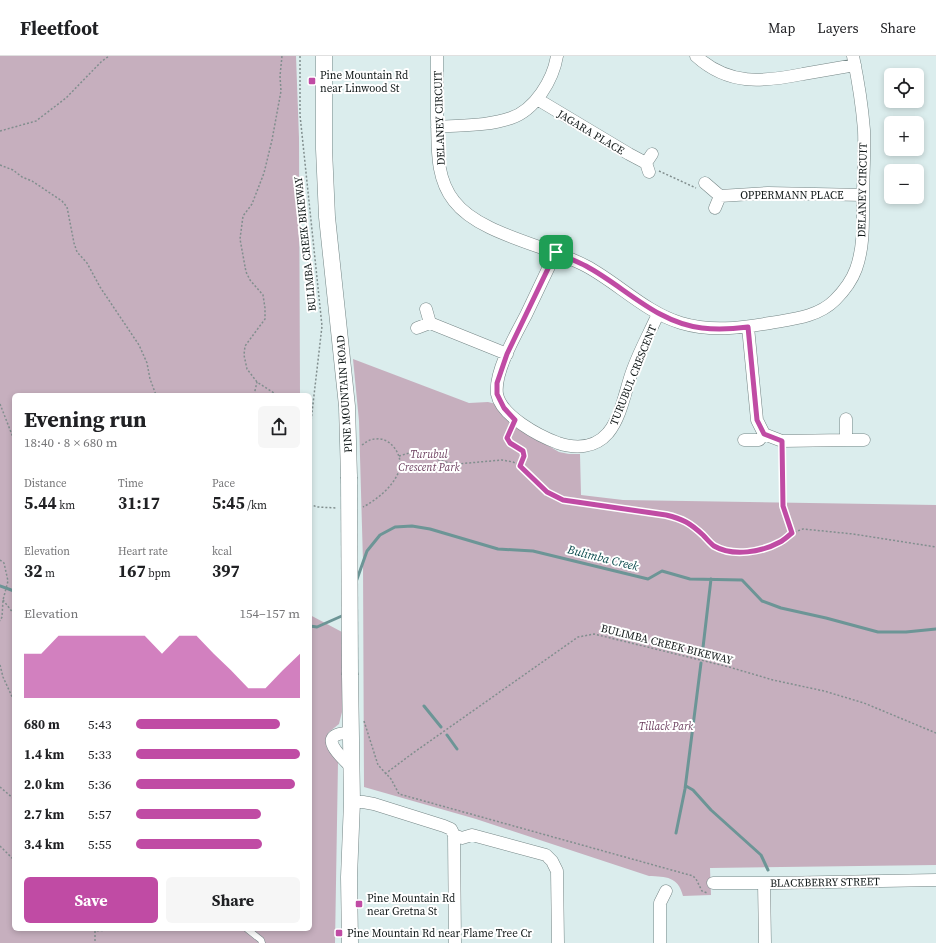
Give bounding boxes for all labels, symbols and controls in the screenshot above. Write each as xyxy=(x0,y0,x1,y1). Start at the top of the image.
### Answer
text: Fleetfoot xyxy=(20,15,99,41)
text: Map xyxy=(768,18,795,38)
text: Layers xyxy=(817,18,859,38)
text: Share xyxy=(881,18,916,38)
place label: Pine Mountain Rd near Linwood St xyxy=(320,68,409,96)
map controls xyxy=(884,68,924,204)
button: locate xyxy=(884,68,924,108)
street label: DELANEY CIRCUIT xyxy=(430,70,449,166)
marker: Pine Mountain Rd near Linwood St xyxy=(307,76,317,86)
street label: JAGARA PLACE xyxy=(554,106,627,159)
button: + xyxy=(884,116,924,156)
street label: DELANEY CIRCUIT xyxy=(854,142,871,238)
button: − xyxy=(884,164,924,204)
street label: BULIMBA CREEK BIKEWAY xyxy=(291,176,320,312)
street label: OPPERMANN PLACE xyxy=(740,188,844,203)
pin xyxy=(539,235,573,269)
icon: arrive xyxy=(545,241,567,263)
street label: TURUBUL CRESCENT xyxy=(606,322,661,428)
street label: PINE MOUNTAIN ROAD xyxy=(333,334,356,453)
text: Evening run xyxy=(24,404,147,434)
button: share xyxy=(258,406,300,448)
text: 18:40 · 8 × 680 m xyxy=(24,434,118,451)
park label: Turubul Crescent Park xyxy=(398,447,460,475)
text: Distance xyxy=(24,476,67,491)
text: Time xyxy=(118,476,143,491)
text: Pace xyxy=(212,476,235,491)
text: 5.44 xyxy=(24,491,57,515)
text: 31:17 xyxy=(118,491,160,515)
text: 5:45 xyxy=(212,491,245,515)
text: km xyxy=(57,498,75,513)
text: /km xyxy=(245,498,267,513)
water label: Bulimba Creek xyxy=(565,541,640,575)
text: Elevation xyxy=(24,544,70,559)
text: Heart rate xyxy=(118,544,168,559)
text: kcal xyxy=(212,544,232,559)
text: 32 xyxy=(24,559,42,583)
text: 167 xyxy=(118,559,146,583)
text: 397 xyxy=(212,559,240,583)
text: m xyxy=(42,566,55,581)
text: bpm xyxy=(146,566,171,581)
text: Elevation xyxy=(24,605,78,622)
text: 154–157 m xyxy=(240,605,300,622)
street label: BULIMBA CREEK BIKEWAY xyxy=(599,621,735,668)
text: 680 m xyxy=(24,716,60,733)
text: 5:43 xyxy=(88,716,111,733)
park label: Tillack Park xyxy=(639,719,694,734)
text: 1.4 km xyxy=(24,746,64,763)
text: 5:33 xyxy=(88,746,111,763)
text: 2.0 km xyxy=(24,776,64,793)
text: 5:36 xyxy=(88,776,111,793)
text: 2.7 km xyxy=(24,806,64,823)
text: 5:57 xyxy=(88,806,111,823)
text: 3.4 km xyxy=(24,836,64,853)
text: 5:55 xyxy=(88,836,111,853)
street label: BLACKBERRY STREET xyxy=(770,874,880,891)
button: Save xyxy=(24,877,158,923)
button: Share xyxy=(166,877,300,923)
place label: Pine Mountain Rd near Gretna St xyxy=(367,891,456,919)
marker: Pine Mountain Rd near Gretna St xyxy=(354,899,364,909)
place label: Pine Mountain Rd near Flame Tree Cr xyxy=(347,926,532,941)
marker: Pine Mountain Rd near Flame Tree Cr xyxy=(334,928,344,938)

